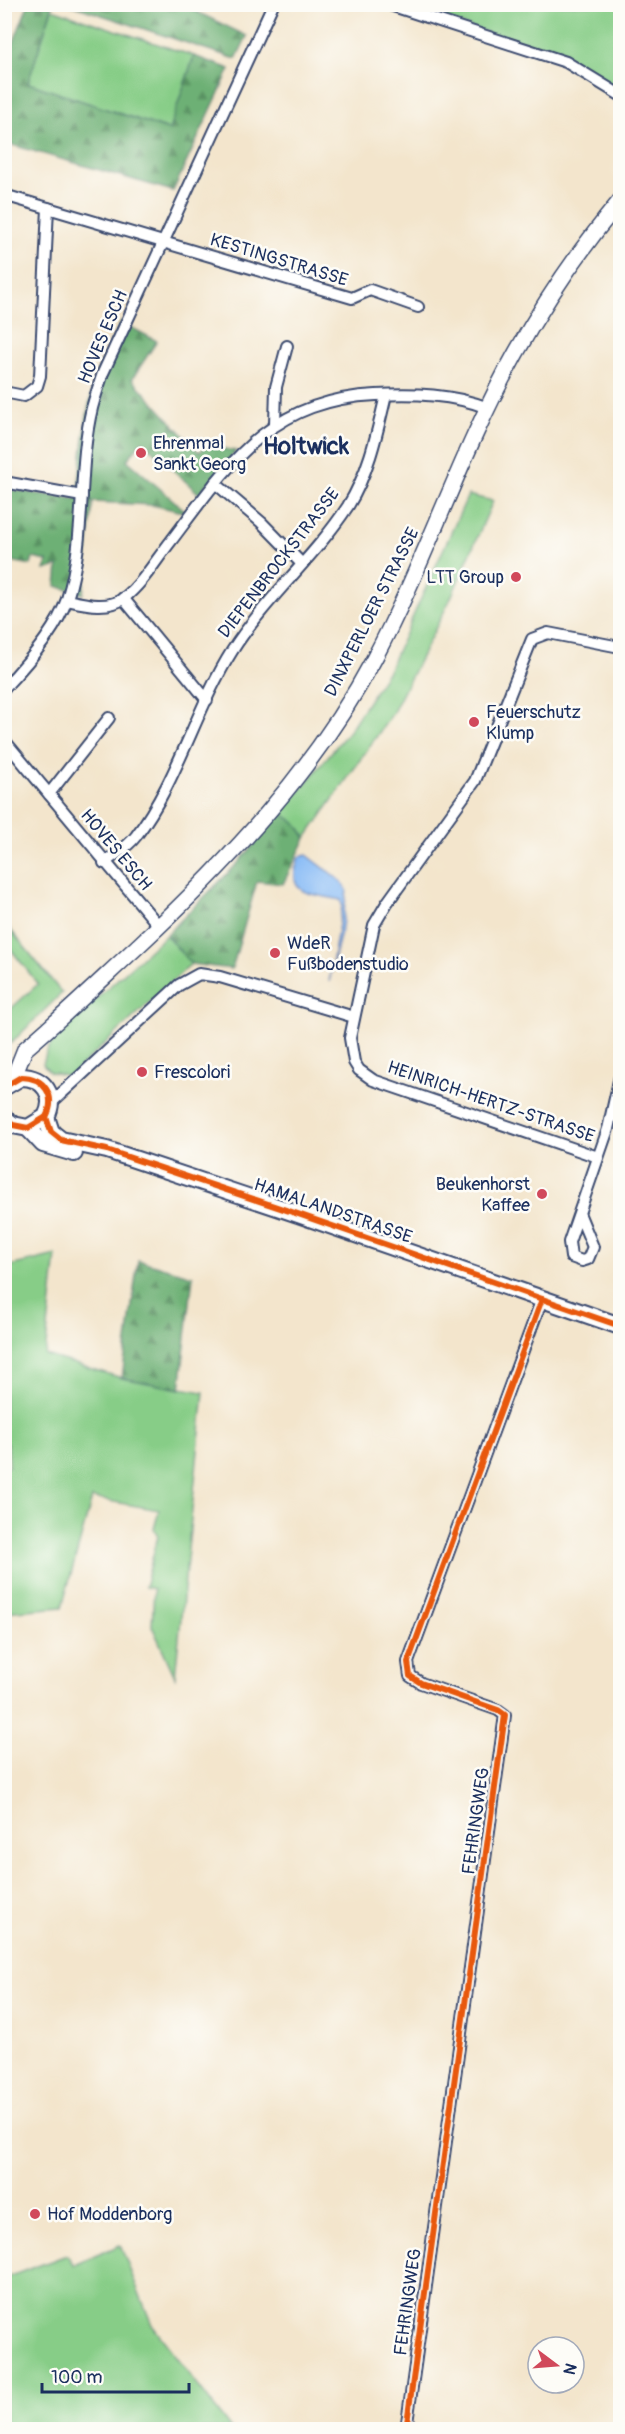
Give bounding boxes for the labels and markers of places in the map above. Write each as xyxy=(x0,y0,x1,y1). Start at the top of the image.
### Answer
place label: Ehrenmal Sankt Georg xyxy=(153,432,246,476)
marker: Ehrenmal Sankt Georg xyxy=(134,446,148,460)
place label: LTT Group xyxy=(426,566,504,589)
marker: LTT Group xyxy=(509,570,523,584)
place label: Feuerschutz Klump xyxy=(486,701,581,745)
marker: Feuerschutz Klump xyxy=(467,715,481,729)
place label: WdeR Fußbodenstudio xyxy=(287,932,409,976)
marker: WdeR Fußbodenstudio xyxy=(268,946,282,960)
place label: Frescolori xyxy=(154,1061,230,1084)
marker: Frescolori xyxy=(135,1065,149,1079)
place label: Beukenhorst Kaffee xyxy=(436,1173,531,1217)
marker: Beukenhorst Kaffee xyxy=(535,1187,549,1201)
place label: Hof Moddenborg xyxy=(47,2203,172,2226)
marker: Hof Moddenborg xyxy=(28,2207,42,2221)

